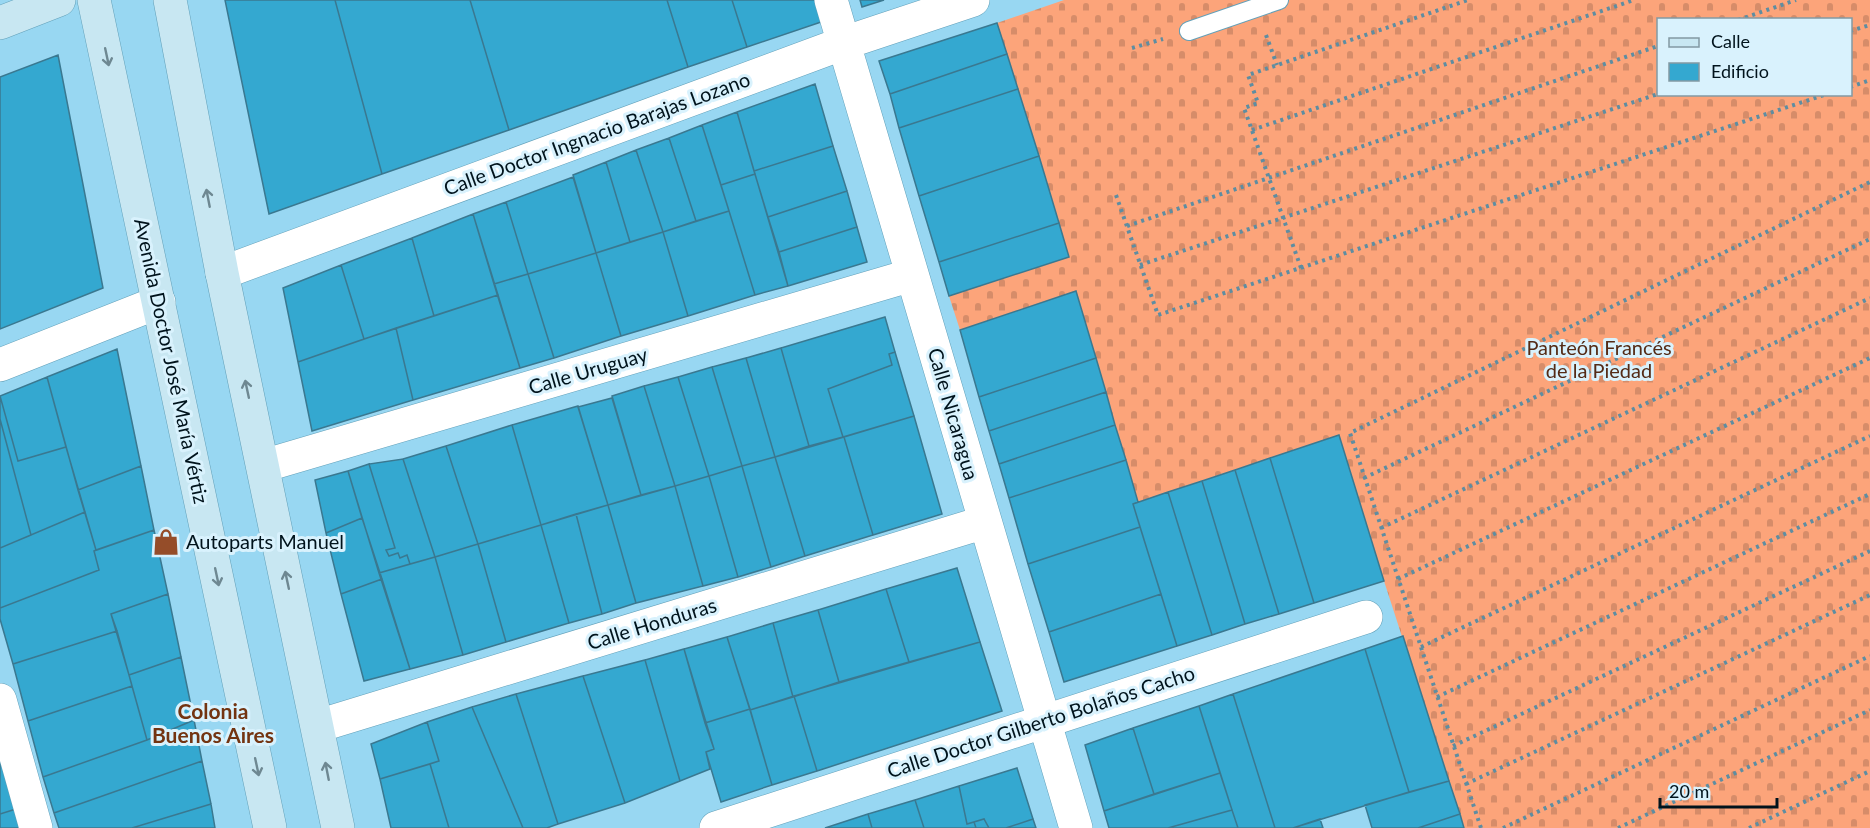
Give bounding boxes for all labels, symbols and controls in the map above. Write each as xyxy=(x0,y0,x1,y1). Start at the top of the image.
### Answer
legend xyxy=(1657,18,1852,96)
text: Calle xyxy=(1711,30,1750,52)
one-way arrow xyxy=(101,47,113,66)
text: Edificio xyxy=(1711,60,1769,82)
street label: Calle Doctor Ingnacio Barajas Lozano xyxy=(440,66,753,200)
one-way arrow xyxy=(202,189,213,208)
street label: Avenida Doctor José María Vértiz xyxy=(130,216,214,506)
park label: Panteón Francés de la Piedad xyxy=(1526,335,1672,382)
street label: Calle Uruguay xyxy=(525,341,651,399)
street label: Calle Nicaragua xyxy=(924,345,984,483)
one-way arrow xyxy=(240,380,252,399)
shop icon: Autoparts Manuel xyxy=(151,527,181,557)
place label: Autoparts Manuel xyxy=(186,529,344,553)
one-way arrow xyxy=(212,566,223,586)
one-way arrow xyxy=(281,570,292,590)
street label: Calle Honduras xyxy=(584,592,719,654)
street label: Calle Doctor Gilberto Bolaños Cacho xyxy=(884,660,1197,782)
district label: Colonia Buenos Aires xyxy=(152,698,274,747)
one-way arrow xyxy=(252,758,264,777)
one-way arrow xyxy=(321,761,332,781)
scale bar xyxy=(1660,771,1777,809)
text: 20 m xyxy=(1669,780,1709,802)

